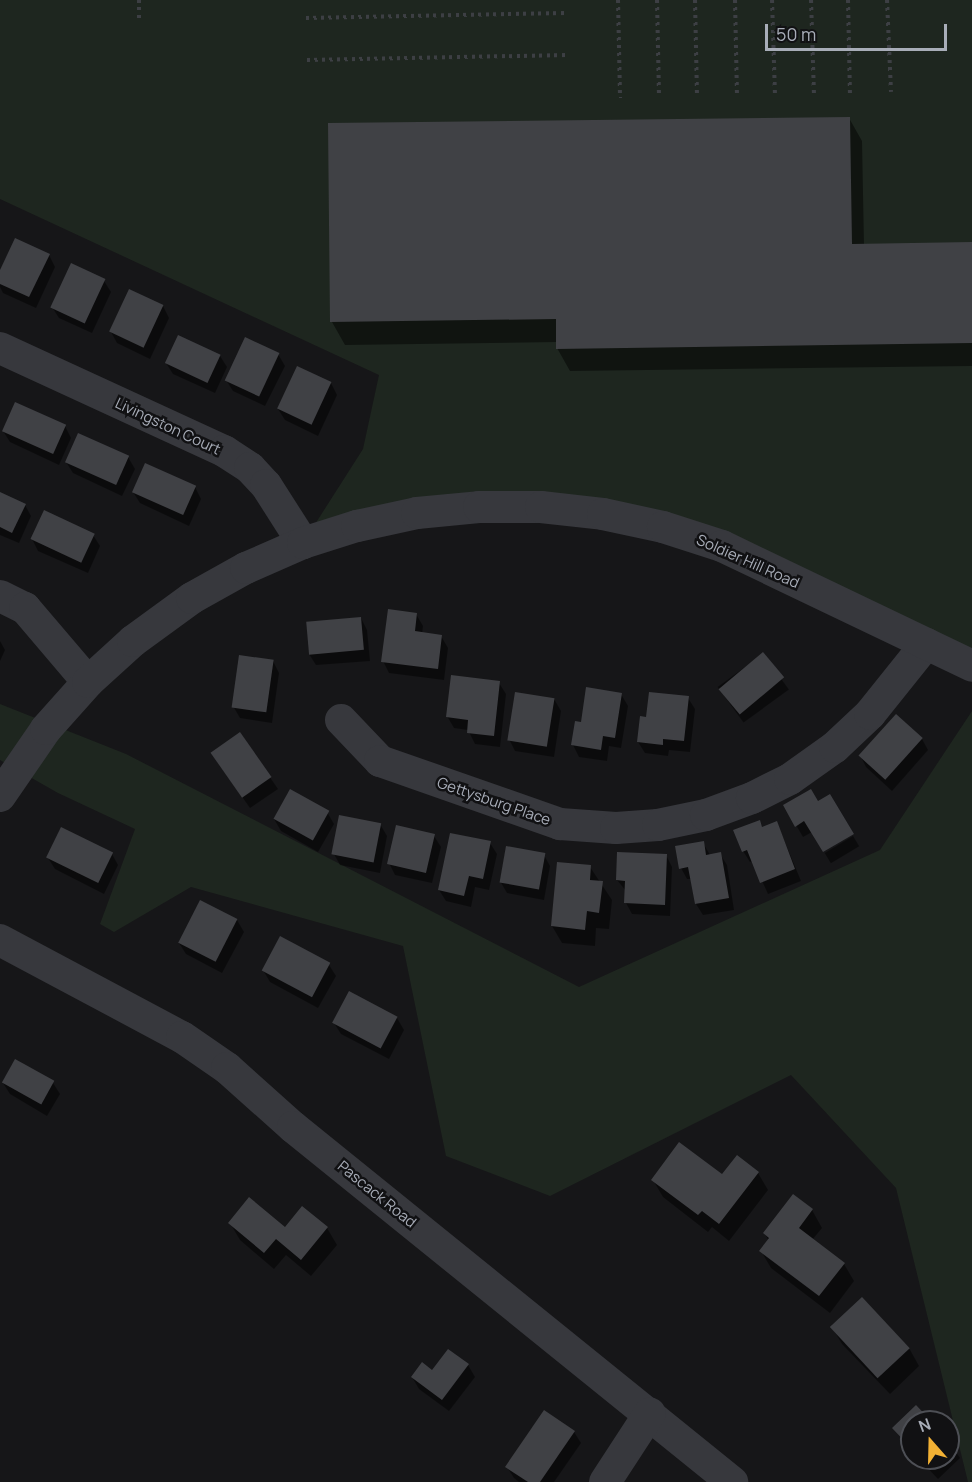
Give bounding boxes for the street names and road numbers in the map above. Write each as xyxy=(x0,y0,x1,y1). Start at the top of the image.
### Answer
street label: Livingston Court xyxy=(112,394,224,458)
street label: Soldier Hill Road xyxy=(694,530,802,592)
street label: Gettysburg Place xyxy=(435,773,553,829)
street label: Pascack Road xyxy=(334,1157,420,1231)

